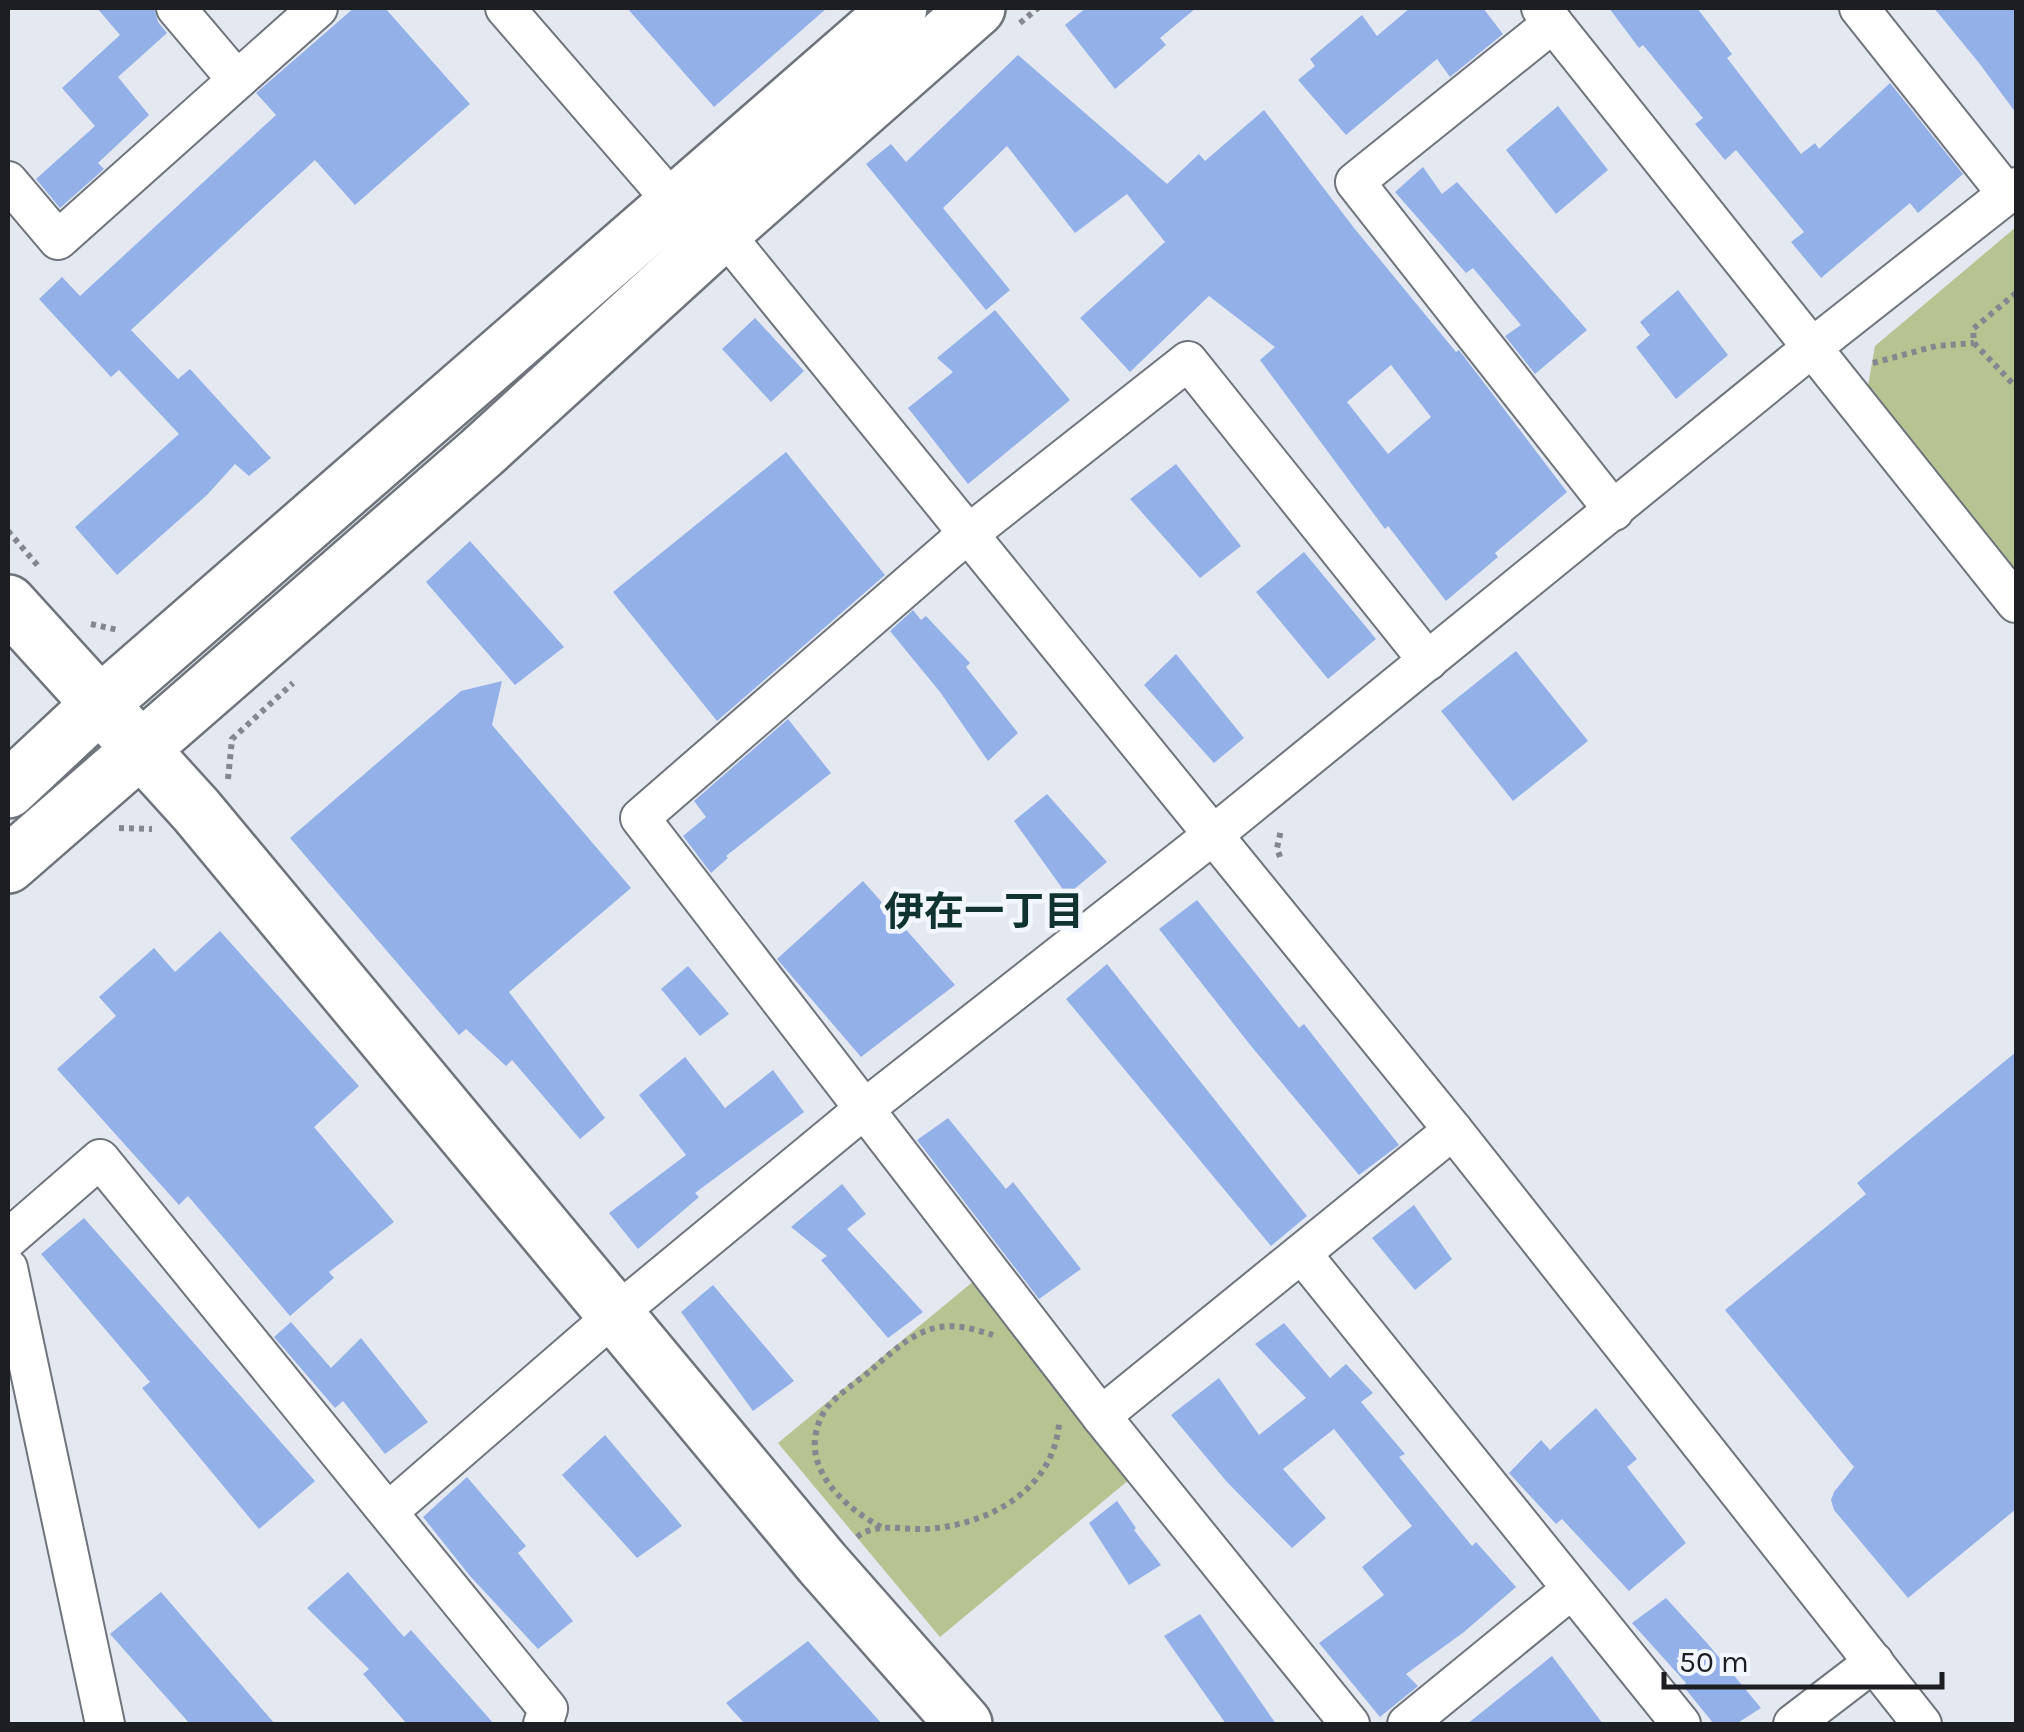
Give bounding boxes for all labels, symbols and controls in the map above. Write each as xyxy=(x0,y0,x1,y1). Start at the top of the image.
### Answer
district label: 伊在一丁目 xyxy=(884,888,1084,935)
scale bar xyxy=(1664,1627,1942,1689)
text: 50 m xyxy=(1679,1644,1749,1680)

